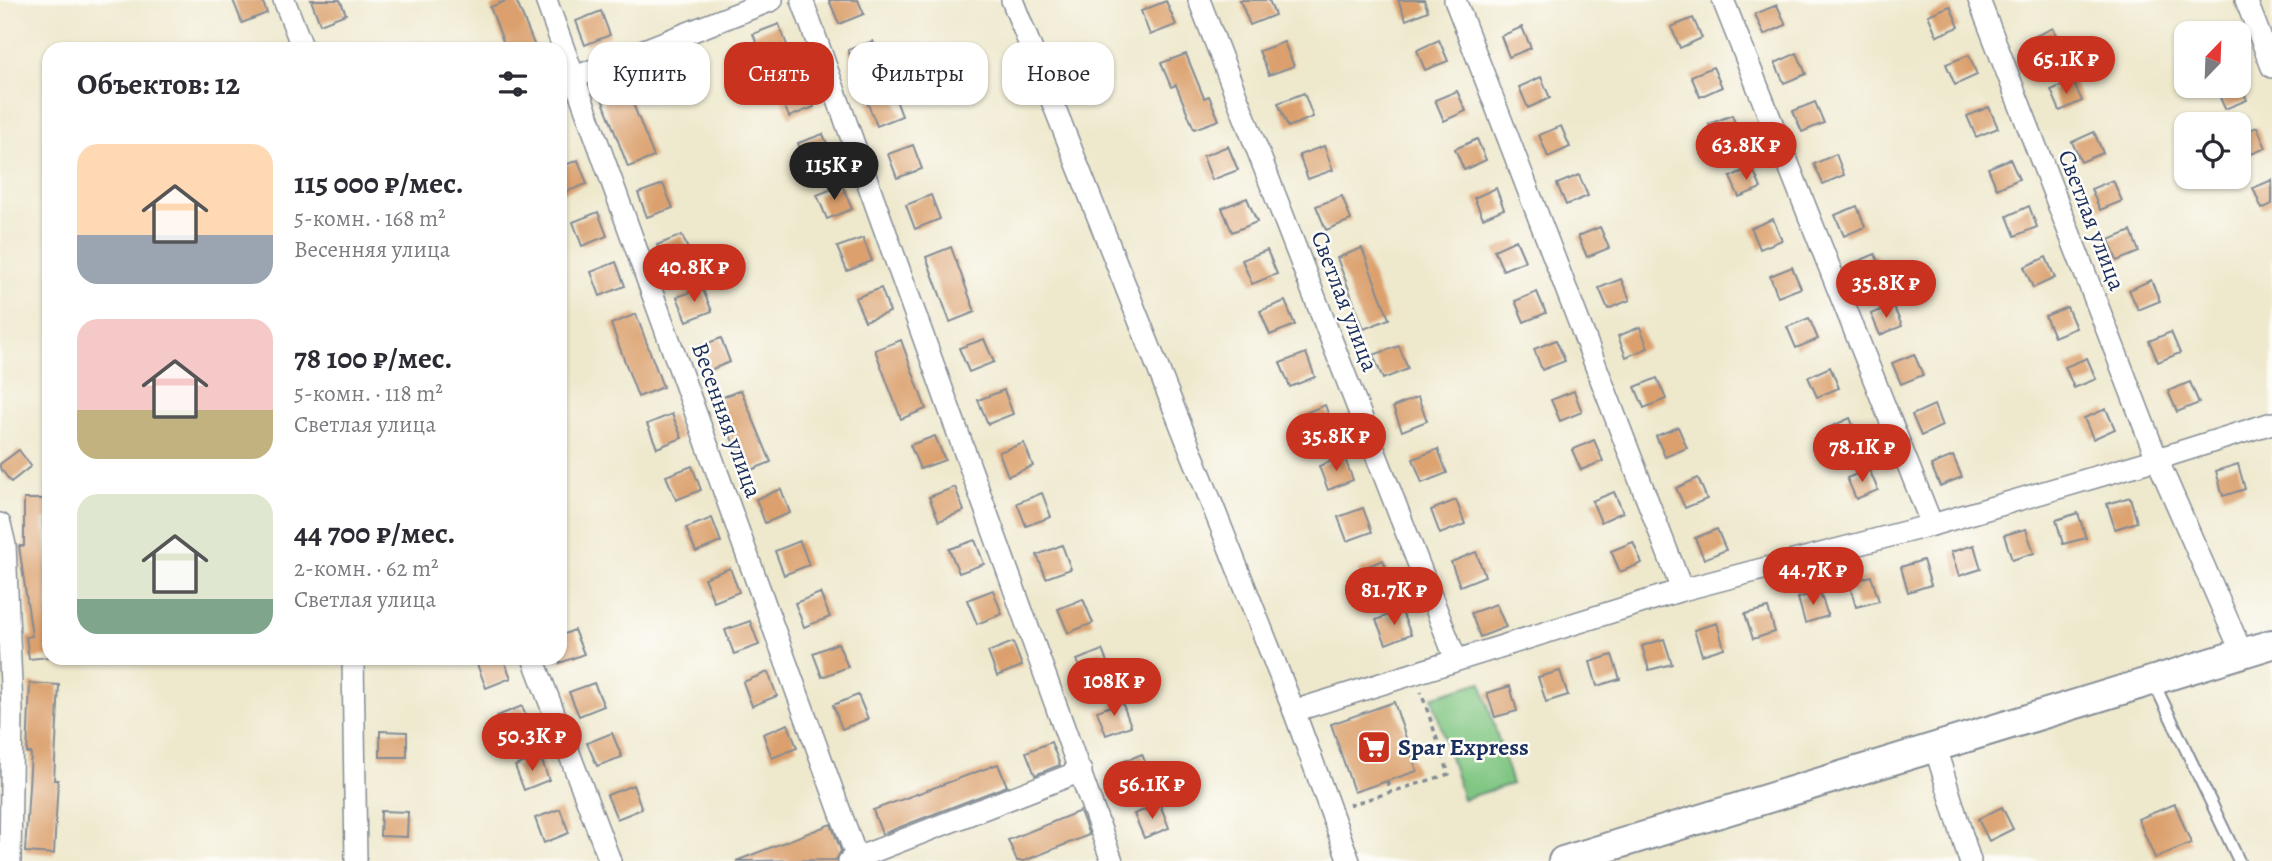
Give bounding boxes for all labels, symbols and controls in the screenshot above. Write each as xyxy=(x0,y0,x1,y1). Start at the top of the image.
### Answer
north arrow xyxy=(2174,21,2250,98)
map controls xyxy=(2174,21,2251,189)
pin: 65.1K ₽ xyxy=(2001,36,2131,96)
chip: Купить xyxy=(588,42,710,105)
chip: Снять xyxy=(724,42,834,105)
chip: Фильтры xyxy=(848,42,988,105)
chip: Новое xyxy=(1002,42,1114,105)
text: 65.1K ₽ xyxy=(2033,43,2099,74)
text: Объектов: 12 xyxy=(77,64,240,104)
icon: filters xyxy=(494,65,532,103)
button: locate xyxy=(2174,112,2251,189)
pin: 63.8K ₽ xyxy=(1681,122,1811,182)
text: 63.8K ₽ xyxy=(1712,129,1780,160)
pin: 115K ₽ xyxy=(777,142,891,202)
street label: Светлая улица xyxy=(2051,145,2133,295)
text: 115K ₽ xyxy=(805,149,863,180)
text: 115 000 ₽/мес. xyxy=(294,163,464,203)
icon: home xyxy=(133,172,217,256)
text: 5-комн. · 168 m² xyxy=(294,203,446,234)
street label: Светлая улица xyxy=(1304,226,1386,376)
text: Весенняя улица xyxy=(294,234,450,265)
pin: 40.8K ₽ xyxy=(629,244,759,304)
text: 40.8K ₽ xyxy=(659,251,729,282)
pin: 35.8K ₽ xyxy=(1821,260,1951,320)
text: 35.8K ₽ xyxy=(1852,267,1920,298)
text: 78 100 ₽/мес. xyxy=(294,338,452,378)
street label: Весенняя улица xyxy=(684,338,770,502)
icon: home xyxy=(133,347,217,431)
text: 5-комн. · 118 m² xyxy=(294,378,443,409)
text: Светлая улица xyxy=(294,409,436,440)
pin: 35.8K ₽ xyxy=(1271,414,1401,473)
text: 35.8K ₽ xyxy=(1302,420,1370,451)
pin: 78.1K ₽ xyxy=(1797,424,1927,484)
text: 78.1K ₽ xyxy=(1829,431,1895,462)
text: 44 700 ₽/мес. xyxy=(294,513,455,553)
icon: home xyxy=(133,522,217,606)
pin: 44.7K ₽ xyxy=(1748,548,1878,607)
text: 2-комн. · 62 m² xyxy=(294,553,439,584)
text: 44.7K ₽ xyxy=(1779,554,1847,585)
pin: 81.7K ₽ xyxy=(1329,568,1459,627)
text: 81.7K ₽ xyxy=(1361,574,1427,605)
text: Светлая улица xyxy=(294,584,436,615)
pin: 108K ₽ xyxy=(1057,658,1171,718)
text: 108K ₽ xyxy=(1083,665,1145,696)
pin: 50.3K ₽ xyxy=(467,714,597,773)
text: 50.3K ₽ xyxy=(498,720,566,751)
supermarket icon: Spar Express xyxy=(1355,728,1393,766)
place label: Spar Express xyxy=(1398,731,1529,763)
pin: 56.1K ₽ xyxy=(1087,762,1217,821)
text: 56.1K ₽ xyxy=(1119,768,1185,799)

